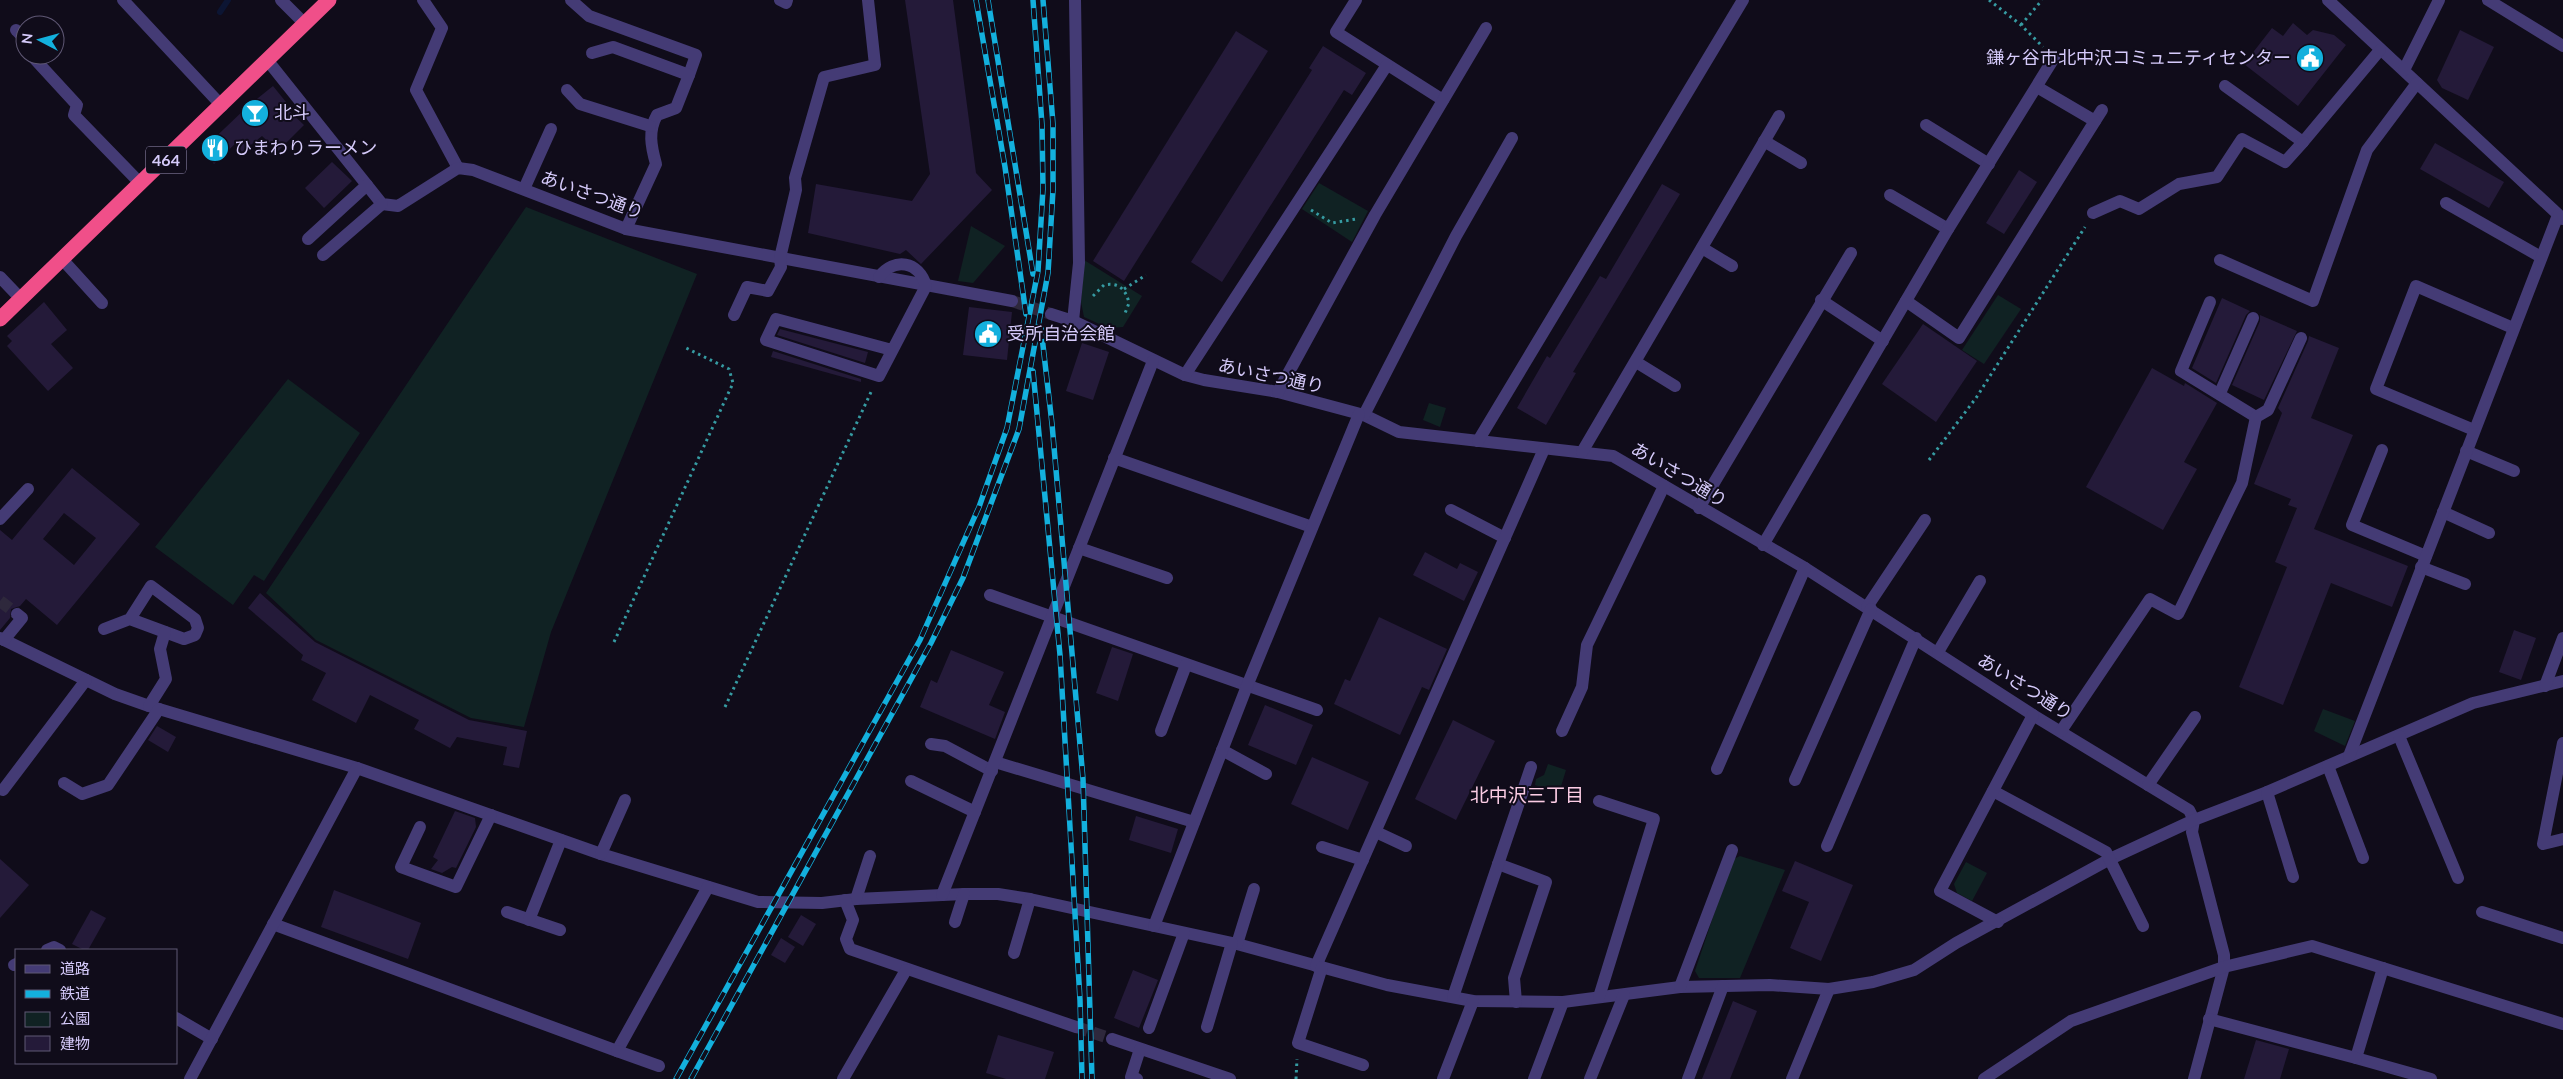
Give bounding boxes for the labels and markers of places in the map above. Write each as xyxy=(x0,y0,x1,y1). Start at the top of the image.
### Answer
public building icon: 鎌ヶ谷市北中沢コミュニティセンター xyxy=(2295,43,2325,73)
place label: 鎌ヶ谷市北中沢コミュニティセンター xyxy=(1986,46,2291,68)
bar icon: 北斗 xyxy=(240,98,270,128)
place label: 北斗 xyxy=(274,101,310,123)
restaurant icon: ひまわりラーメン xyxy=(200,133,230,163)
place label: ひまわりラーメン xyxy=(234,136,377,158)
public building icon: 受所自治会館 xyxy=(973,319,1003,349)
place label: 受所自治会館 xyxy=(1007,322,1115,344)

